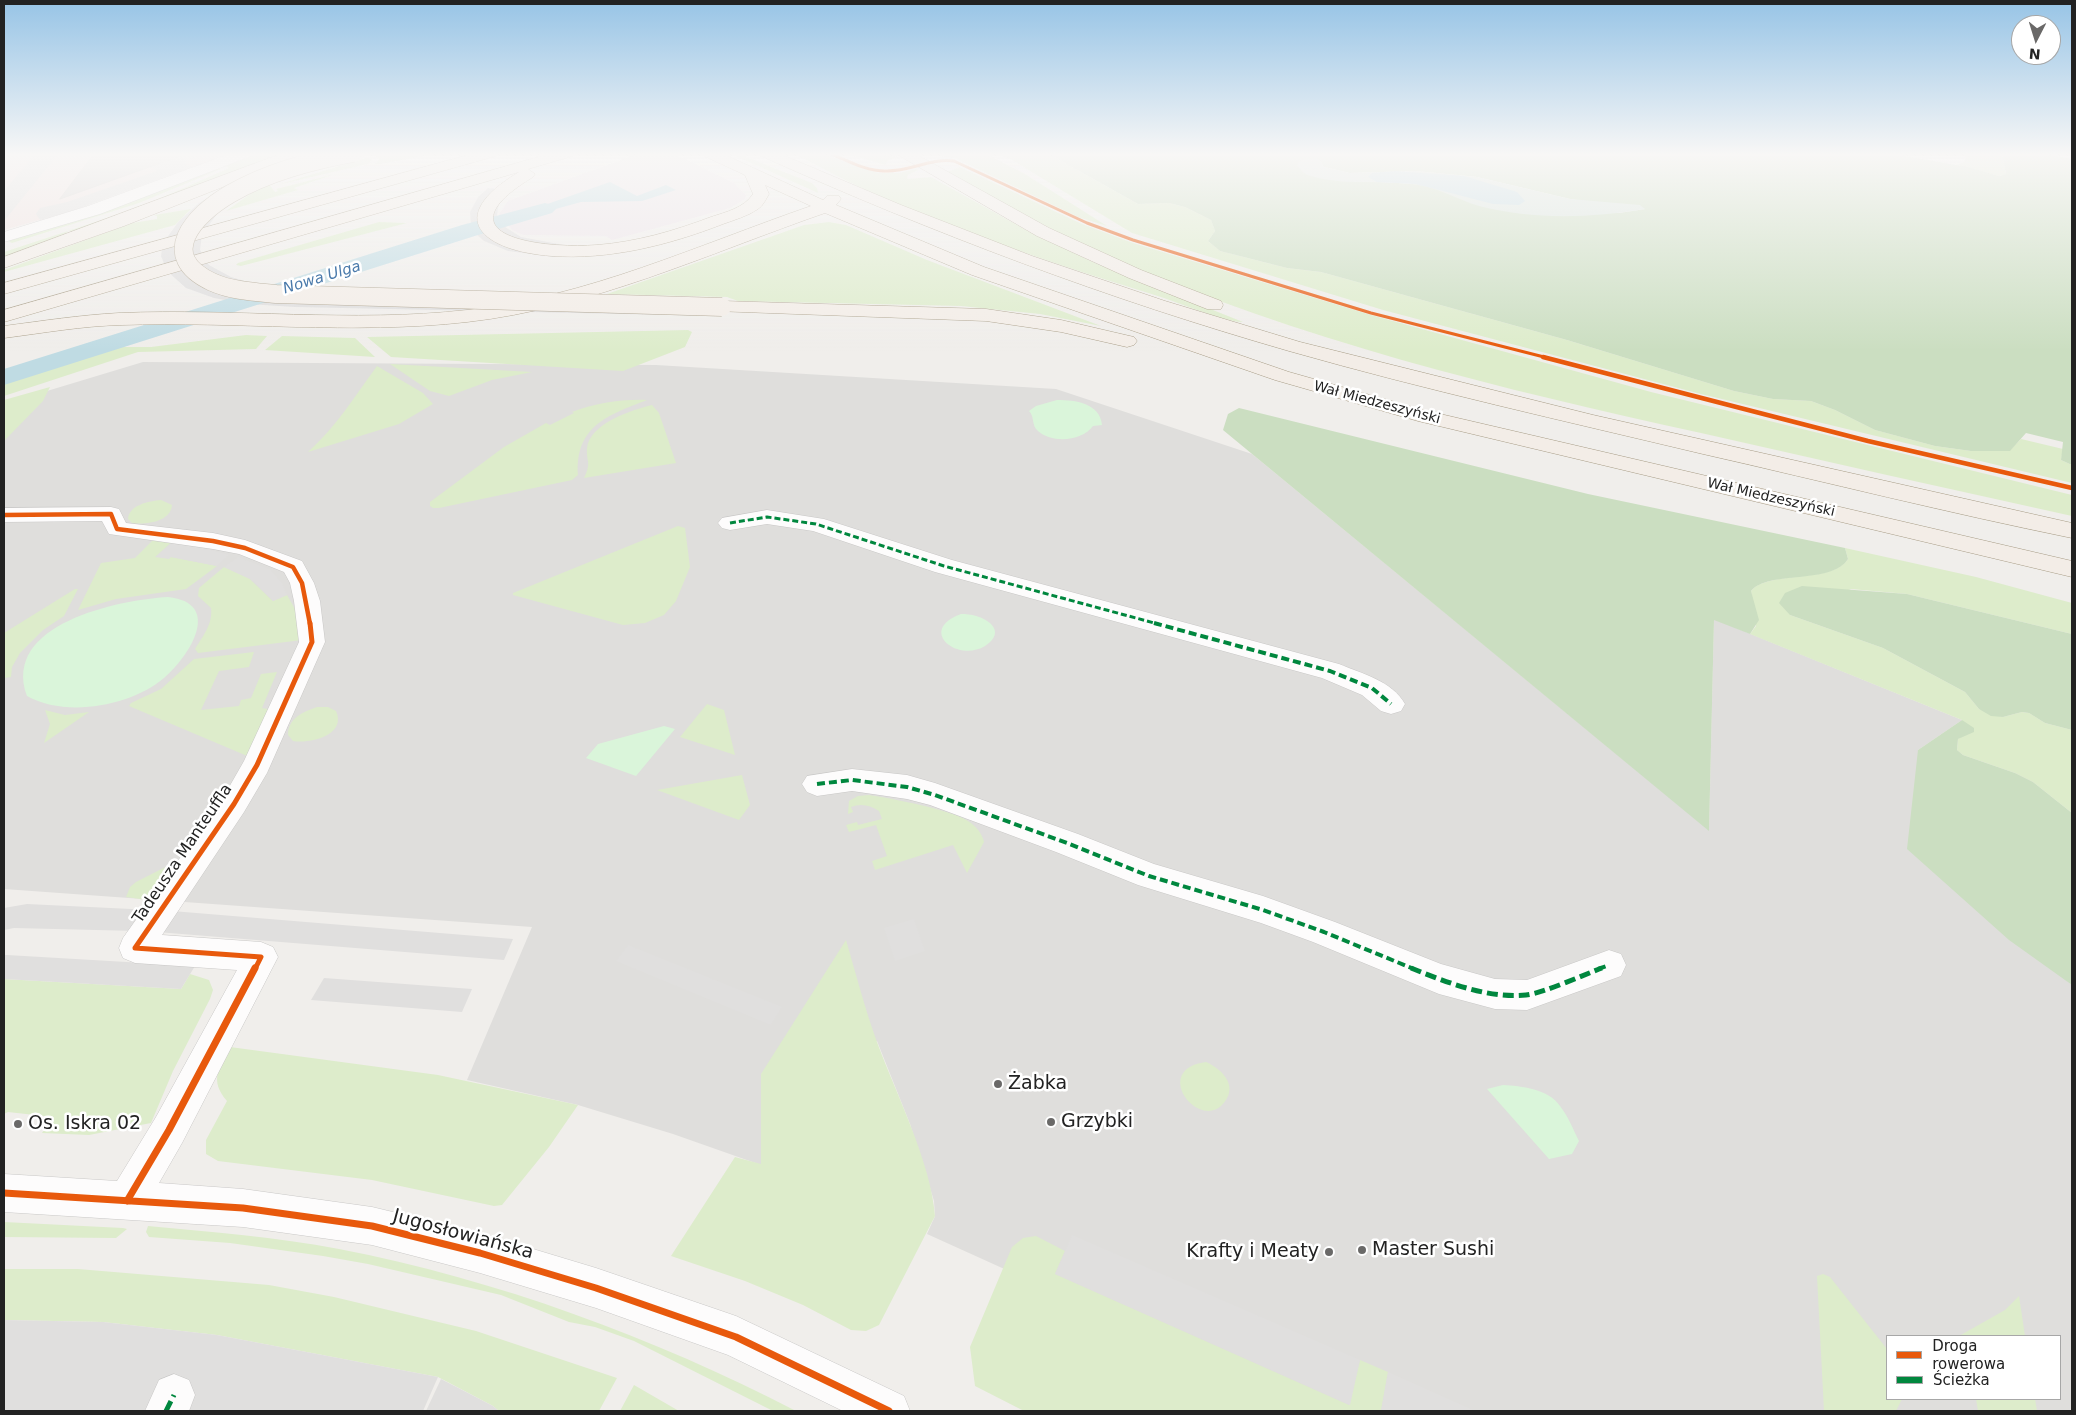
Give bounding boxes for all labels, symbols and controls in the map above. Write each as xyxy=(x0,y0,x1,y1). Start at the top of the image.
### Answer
north arrow xyxy=(2011,15,2061,65)
text: N xyxy=(2028,45,2041,62)
water label: Nowa Ulga xyxy=(281,258,363,298)
street label: Wał Miedzeszyński xyxy=(1312,378,1442,428)
street label: Wał Miedzeszyński xyxy=(1706,475,1836,521)
street label: Tadeusza Manteuffla xyxy=(129,781,237,927)
place label: Żabka xyxy=(1008,1073,1067,1095)
marker: Żabka xyxy=(992,1078,1004,1090)
place label: Grzybki xyxy=(1061,1111,1133,1133)
place label: Os. Iskra 02 xyxy=(28,1113,141,1135)
marker: Grzybki xyxy=(1045,1116,1057,1128)
marker: Os. Iskra 02 xyxy=(12,1118,24,1130)
street label: Jugosłowiańska xyxy=(390,1205,536,1265)
place label: Master Sushi xyxy=(1372,1239,1494,1261)
place label: Krafty i Meaty xyxy=(1186,1241,1319,1263)
marker: Master Sushi xyxy=(1356,1244,1368,1256)
marker: Krafty i Meaty xyxy=(1323,1246,1335,1258)
legend xyxy=(1886,1335,2061,1400)
text: Droga rowerowa xyxy=(1932,1337,2005,1373)
text: Ścieżka xyxy=(1933,1371,1990,1389)

